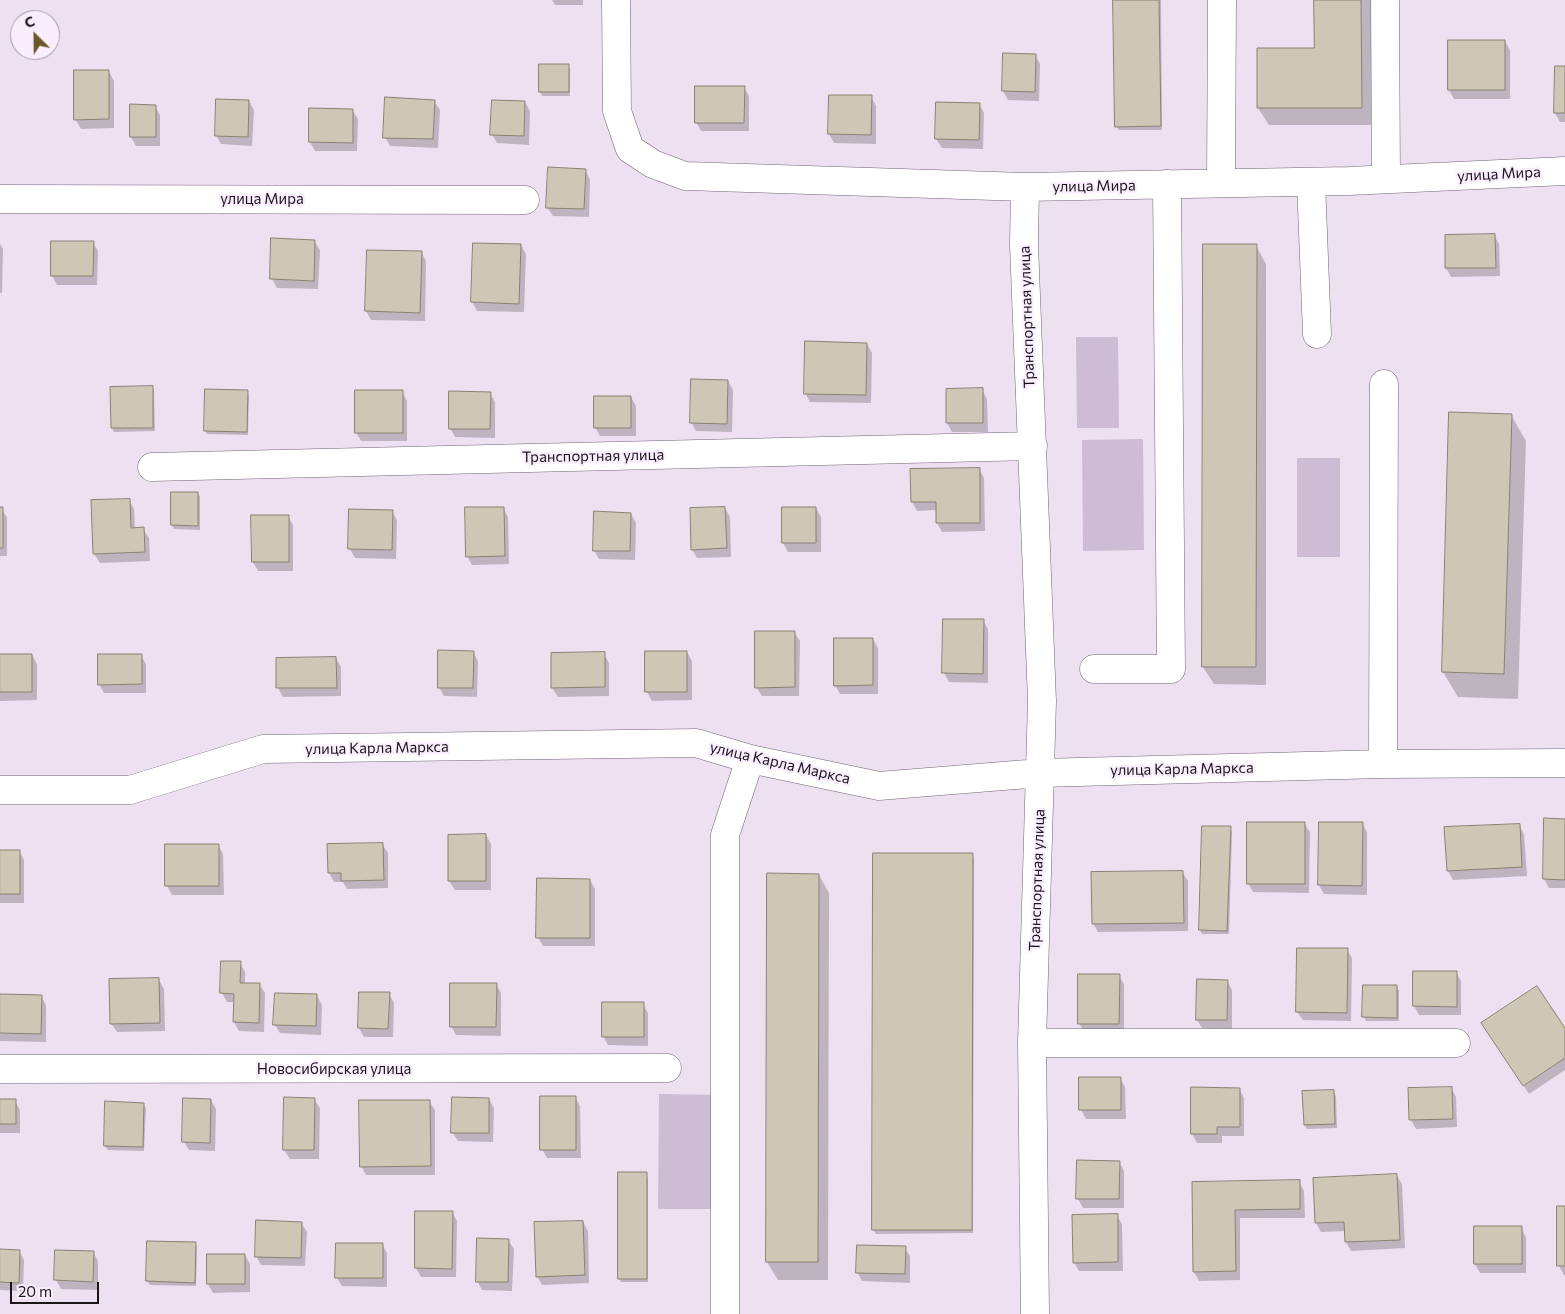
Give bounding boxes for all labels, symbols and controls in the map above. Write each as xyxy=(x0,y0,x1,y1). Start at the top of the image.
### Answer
north arrow xyxy=(10,10,60,60)
text: С xyxy=(22,12,37,31)
street label: улица Мира xyxy=(1457,163,1541,185)
street label: улица Мира xyxy=(1052,176,1136,196)
street label: улица Мира xyxy=(220,190,304,208)
street label: Транспортная улица xyxy=(1016,246,1038,388)
street label: Транспортная улица xyxy=(522,446,664,466)
street label: улица Карла Маркса xyxy=(305,738,449,758)
street label: улица Карла Маркса xyxy=(708,738,852,788)
street label: улица Карла Маркса xyxy=(1110,759,1254,779)
street label: Транспортная улица xyxy=(1026,809,1048,951)
street label: Новосибирская улица xyxy=(257,1060,411,1078)
scale bar xyxy=(12,1272,101,1304)
text: 20 m xyxy=(18,1282,52,1300)

